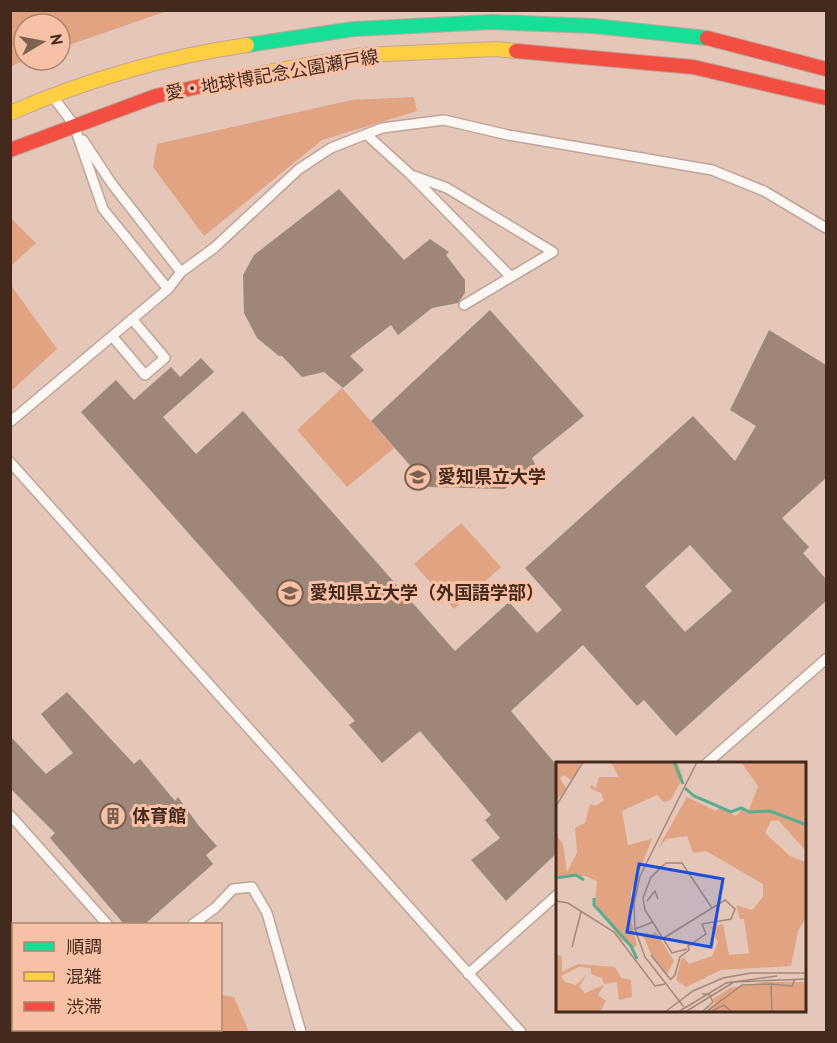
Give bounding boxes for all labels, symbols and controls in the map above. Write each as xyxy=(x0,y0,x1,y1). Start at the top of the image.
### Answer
north arrow xyxy=(12,12,72,72)
text: N xyxy=(46,32,68,46)
street label: 愛・地球博記念公園瀬戸線 xyxy=(164,44,380,105)
school or university icon: 愛知県立大学 xyxy=(403,462,433,492)
place label: 愛知県立大学 xyxy=(438,465,546,488)
school or university icon: 愛知県立大学（外国語学部） xyxy=(275,578,305,608)
place label: 愛知県立大学（外国語学部） xyxy=(310,581,544,604)
inset map xyxy=(556,762,807,1013)
building icon: 体育館 xyxy=(98,801,128,831)
place label: 体育館 xyxy=(132,804,186,827)
legend xyxy=(12,923,222,1031)
text: 順調 xyxy=(66,935,102,958)
text: 混雑 xyxy=(66,965,102,988)
text: 渋滞 xyxy=(66,995,102,1018)

